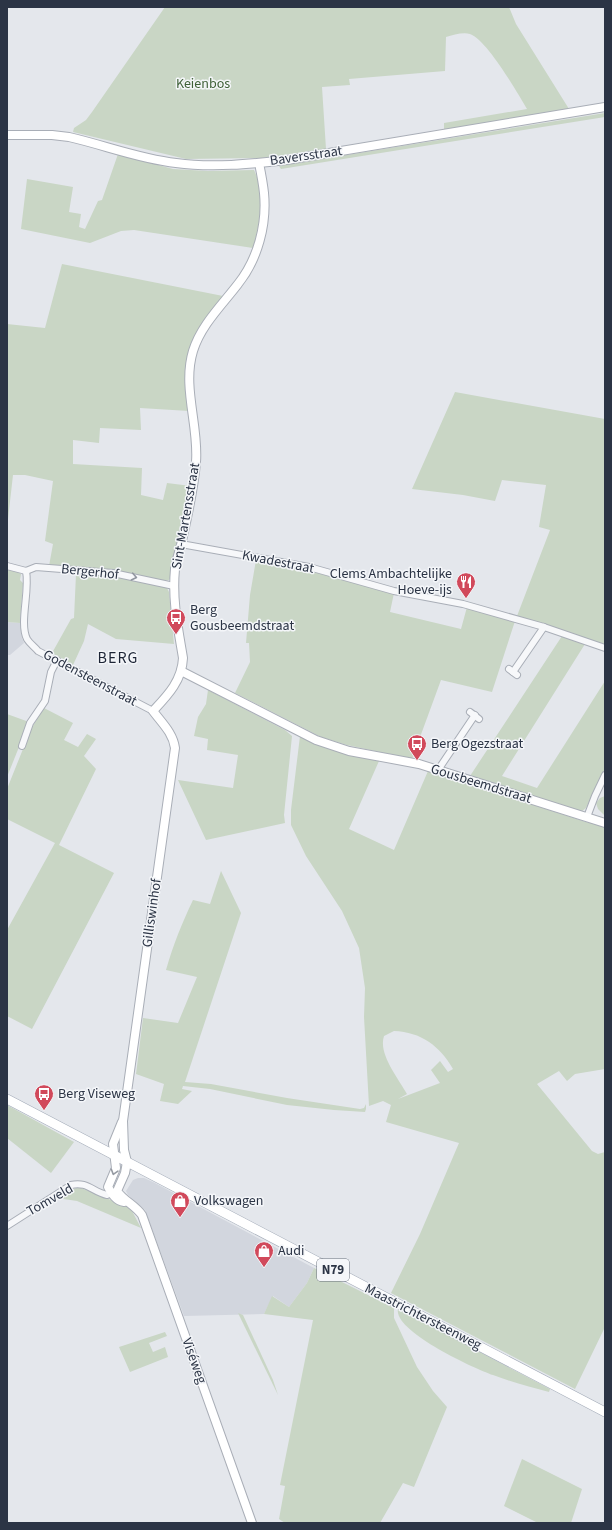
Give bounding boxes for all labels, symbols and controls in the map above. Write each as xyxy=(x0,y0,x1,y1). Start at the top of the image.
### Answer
park label: Keienbos xyxy=(176,74,230,94)
street label: Baversstraat xyxy=(269,141,344,171)
street label: Sint-Martensstraat xyxy=(167,461,205,571)
street label: Kwadestraat xyxy=(240,545,316,579)
street label: Bergerhof xyxy=(60,559,121,585)
place label: Clems Ambachtelijke Hoeve-ijs xyxy=(330,564,452,600)
restaurant icon: Clems Ambachtelijke Hoeve-ijs xyxy=(455,571,477,599)
one-way arrow xyxy=(131,573,137,581)
place label: Berg Gousbeemdstraat xyxy=(190,600,294,636)
bus stop icon: Berg Gousbeemdstraat xyxy=(165,607,187,635)
street label: Godensteenstraat xyxy=(39,645,141,711)
district label: BERG xyxy=(98,647,138,669)
bus stop icon: Berg Ogezstraat xyxy=(406,733,428,761)
place label: Berg Ogezstraat xyxy=(431,734,524,754)
street label: Gousbeemdstraat xyxy=(428,759,534,809)
street label: Gilliswinhof xyxy=(137,877,167,949)
bus stop icon: Berg Viseweg xyxy=(33,1083,55,1111)
place label: Berg Viseweg xyxy=(58,1084,135,1104)
one-way arrow xyxy=(110,1169,119,1176)
street label: Tomveld xyxy=(23,1179,77,1221)
shop icon: Volkswagen xyxy=(169,1190,191,1218)
place label: Volkswagen xyxy=(194,1191,263,1211)
shop icon: Audi xyxy=(253,1240,275,1268)
place label: Audi xyxy=(278,1241,304,1261)
road number: N79 xyxy=(317,1259,349,1281)
street label: Maastrichtersteenweg xyxy=(361,1279,485,1355)
street label: Viséweg xyxy=(176,1335,212,1387)

